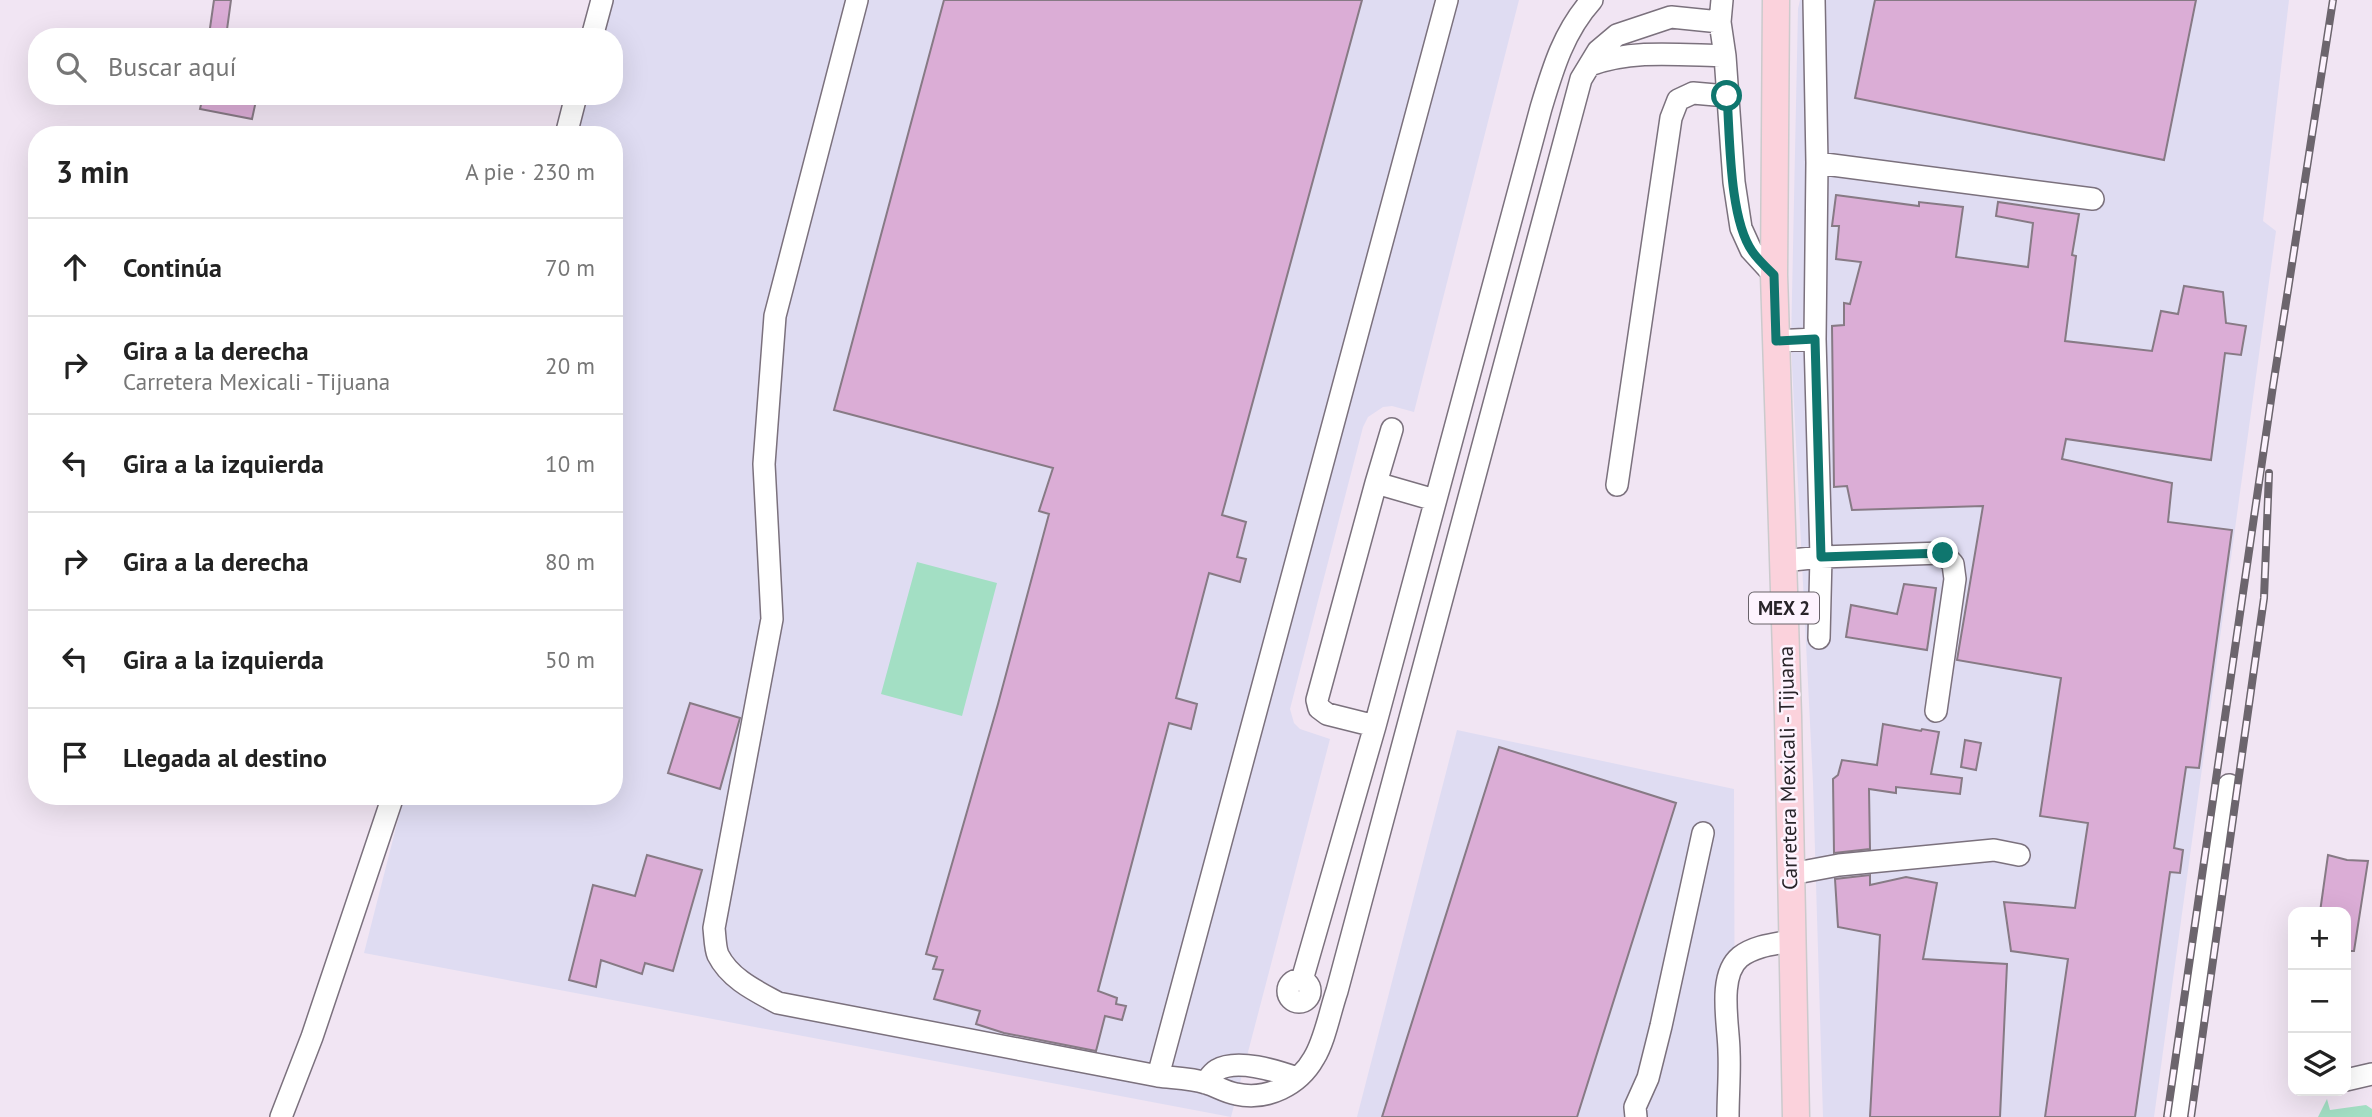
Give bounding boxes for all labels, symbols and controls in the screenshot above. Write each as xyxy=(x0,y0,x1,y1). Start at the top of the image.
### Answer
search box xyxy=(28,28,623,105)
icon: search xyxy=(52,48,90,86)
text: Buscar aquí xyxy=(108,50,236,83)
route start xyxy=(1711,80,1742,111)
text: 3 min xyxy=(56,152,129,191)
text: A pie · 230 m xyxy=(465,157,595,186)
icon: ahead xyxy=(56,248,94,286)
text: Continúa xyxy=(123,251,222,284)
text: 70 m xyxy=(545,253,595,282)
text: Gira a la derecha xyxy=(123,334,309,367)
icon: right xyxy=(56,346,94,384)
text: 20 m xyxy=(545,351,595,380)
text: Carretera Mexicali - Tijuana xyxy=(123,367,390,396)
icon: left xyxy=(56,444,94,482)
text: Gira a la izquierda xyxy=(123,447,324,480)
text: 10 m xyxy=(545,449,595,478)
route end xyxy=(1927,537,1958,568)
icon: right xyxy=(56,542,94,580)
text: Gira a la derecha xyxy=(123,545,309,578)
text: 80 m xyxy=(545,547,595,576)
road number: MEX 2 xyxy=(1749,593,1819,624)
icon: left xyxy=(56,640,94,678)
text: Gira a la izquierda xyxy=(123,643,324,676)
text: 50 m xyxy=(545,645,595,674)
street label: Carretera Mexicali - Tijuana xyxy=(1772,646,1803,890)
icon: arrive xyxy=(56,738,94,776)
text: Llegada al destino xyxy=(123,741,327,774)
map controls xyxy=(2288,907,2351,1096)
button: + xyxy=(2288,907,2351,970)
button: − xyxy=(2288,970,2351,1033)
button: layers xyxy=(2288,1033,2351,1096)

